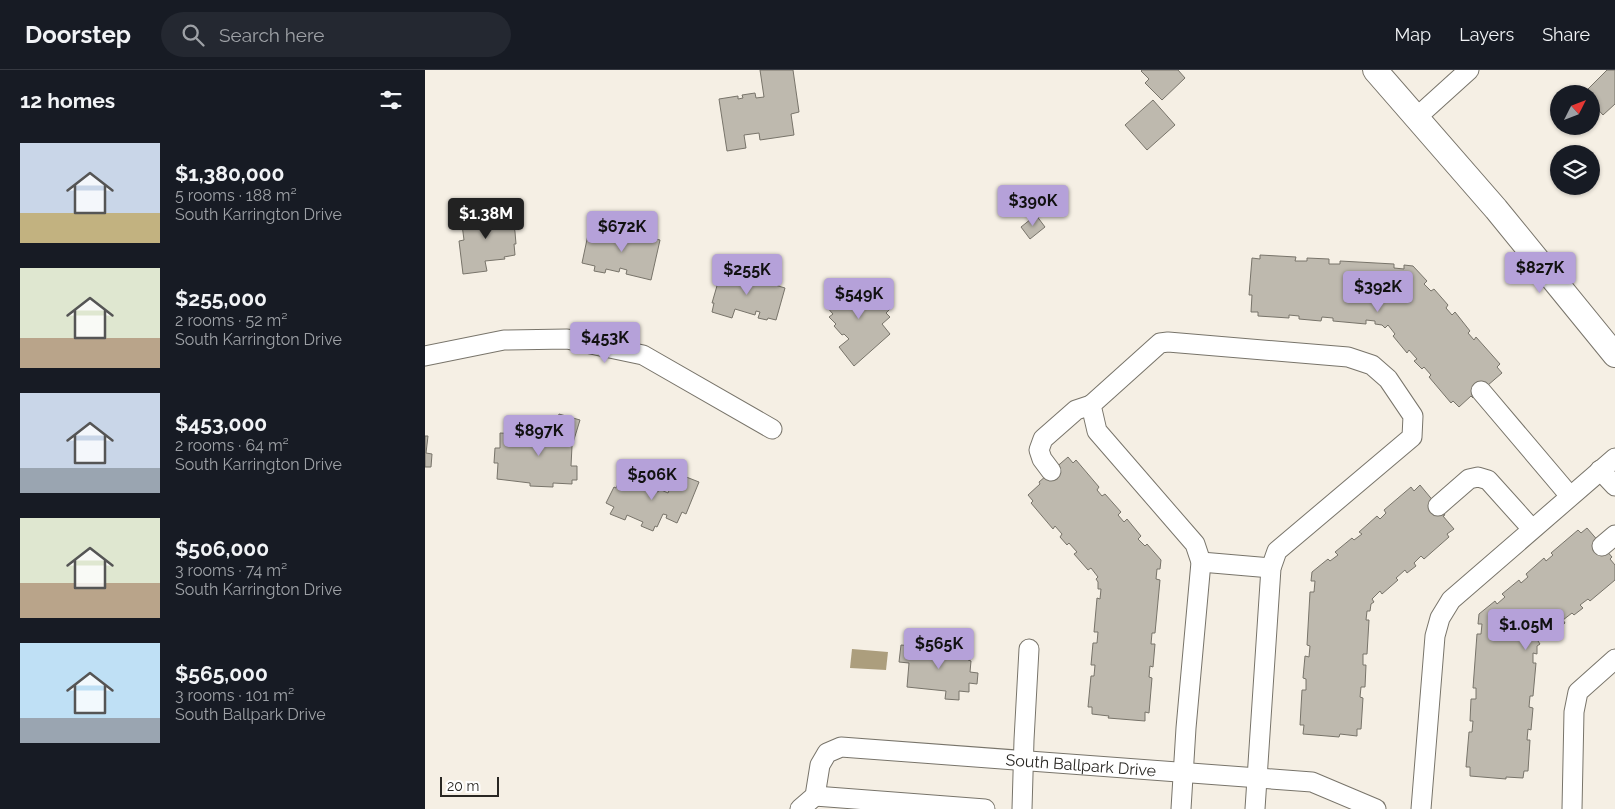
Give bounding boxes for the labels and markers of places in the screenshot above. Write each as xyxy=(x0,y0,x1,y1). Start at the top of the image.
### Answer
pin: $390K xyxy=(998,184,1068,227)
pin: $1.38M xyxy=(445,198,527,240)
pin: $672K xyxy=(587,210,657,253)
pin: $827K xyxy=(1505,252,1575,294)
pin: $255K xyxy=(712,254,782,296)
pin: $392K xyxy=(1343,270,1413,313)
pin: $549K xyxy=(824,278,894,320)
pin: $453K xyxy=(570,322,640,364)
pin: $897K xyxy=(504,414,574,457)
pin: $506K xyxy=(617,458,687,501)
pin: $1.05M xyxy=(1485,608,1567,651)
pin: $565K xyxy=(904,628,974,670)

